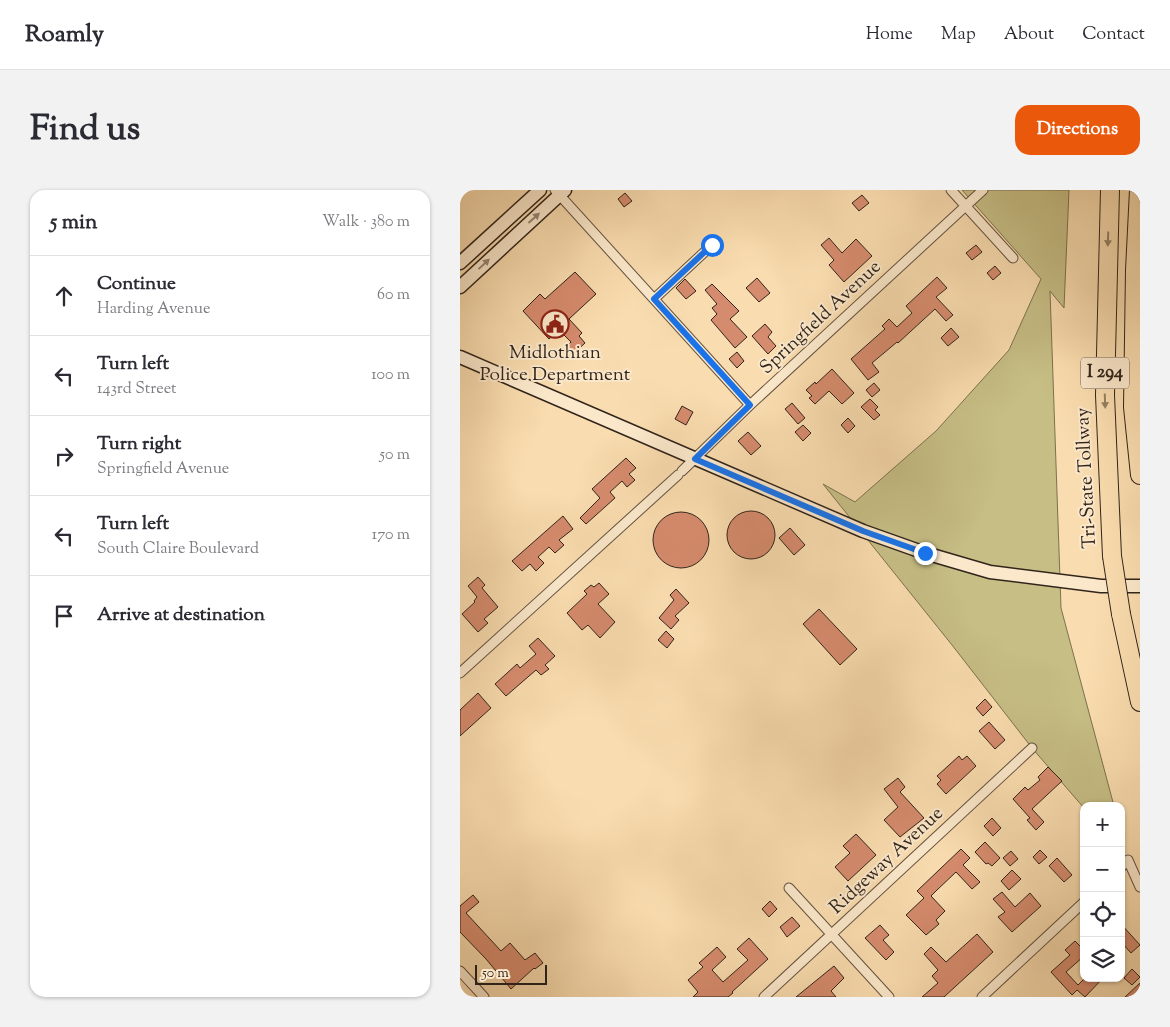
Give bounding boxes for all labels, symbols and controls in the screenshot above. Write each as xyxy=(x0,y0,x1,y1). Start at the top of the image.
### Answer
text: Roamly xyxy=(25,18,104,52)
text: Home xyxy=(866,22,913,48)
text: Map xyxy=(941,22,976,48)
text: About xyxy=(1004,22,1054,48)
text: Contact xyxy=(1082,22,1145,48)
text: Find us xyxy=(30,105,140,156)
button: Directions xyxy=(1015,105,1140,155)
text: 5 min xyxy=(50,208,97,238)
text: Walk · 380 m xyxy=(322,211,410,234)
one-way arrow xyxy=(528,212,540,224)
one-way arrow xyxy=(1103,231,1111,247)
route start xyxy=(701,234,724,257)
street label: Springfield Avenue xyxy=(754,254,888,381)
one-way arrow xyxy=(478,258,490,270)
text: Continue xyxy=(97,271,176,298)
icon: ahead xyxy=(50,282,78,310)
text: 60 m xyxy=(377,284,410,307)
text: Harding Avenue xyxy=(97,298,210,321)
public building icon: Midlothian Police Department xyxy=(540,309,570,339)
place label: Midlothian Police Department xyxy=(480,340,631,389)
text: Turn left xyxy=(97,351,169,378)
road number: I 294 xyxy=(1081,358,1129,388)
icon: left xyxy=(50,362,78,390)
text: 100 m xyxy=(371,364,410,387)
text: 143rd Street xyxy=(97,378,177,401)
one-way arrow xyxy=(1102,393,1110,409)
street label: Tri-State Tollway xyxy=(1070,406,1104,549)
text: Turn right xyxy=(97,431,181,458)
icon: right xyxy=(50,442,78,470)
text: 50 m xyxy=(379,444,410,467)
text: Springfield Avenue xyxy=(97,458,229,481)
text: Turn left xyxy=(97,511,169,538)
icon: left xyxy=(50,522,78,550)
text: 170 m xyxy=(372,524,410,547)
text: South Claire Boulevard xyxy=(97,538,259,561)
route end xyxy=(914,542,937,565)
icon: arrive xyxy=(50,602,78,630)
text: Arrive at destination xyxy=(97,602,265,629)
street label: Ridgeway Avenue xyxy=(824,801,950,921)
map controls xyxy=(1080,802,1125,982)
button: + xyxy=(1080,802,1125,847)
button: − xyxy=(1080,847,1125,892)
button: locate xyxy=(1080,892,1125,937)
button: layers xyxy=(1080,937,1125,982)
scale bar xyxy=(475,962,548,985)
text: 50 m xyxy=(482,964,509,984)

